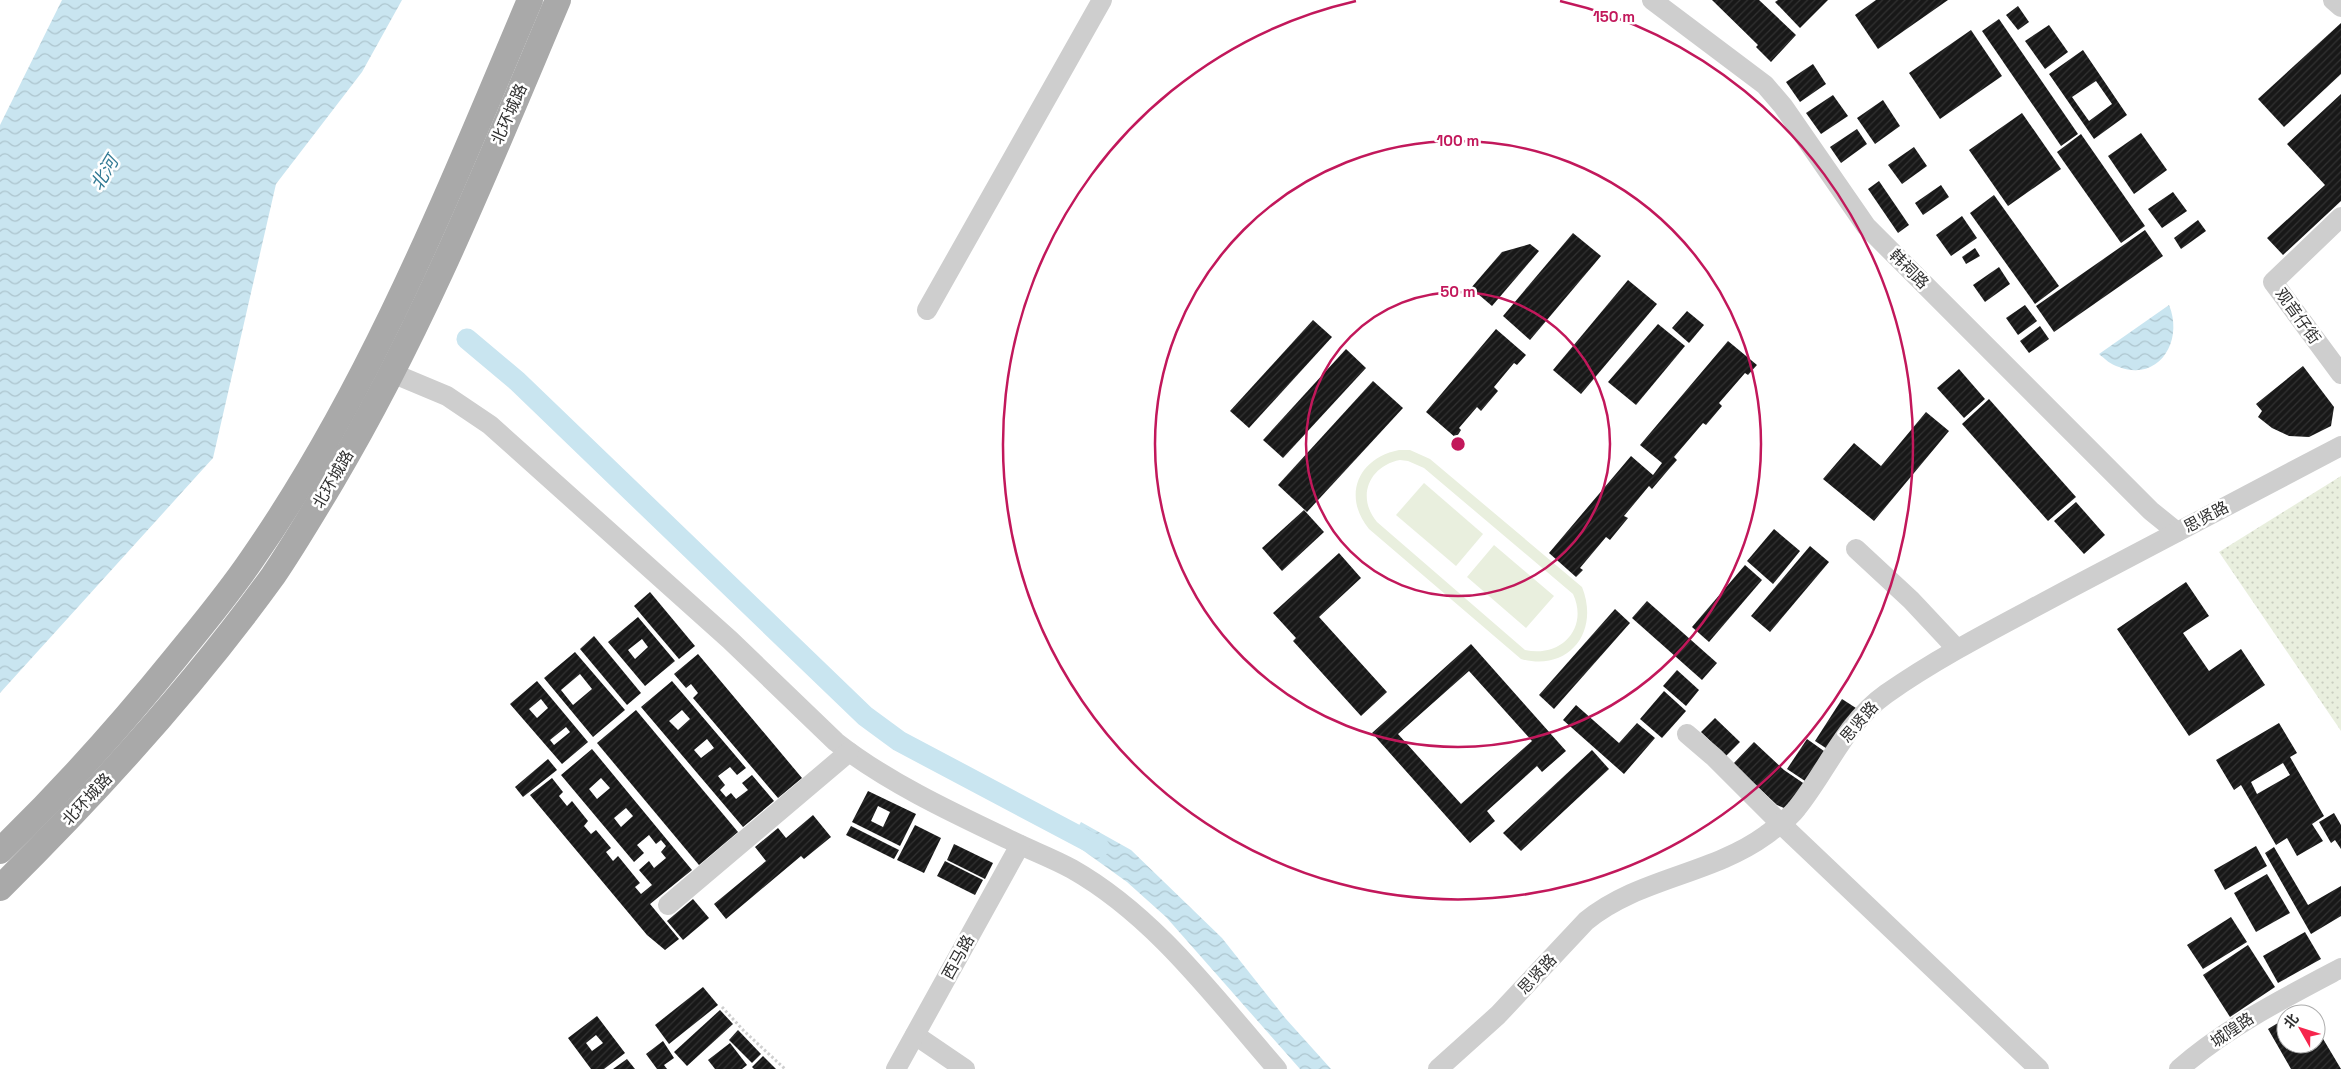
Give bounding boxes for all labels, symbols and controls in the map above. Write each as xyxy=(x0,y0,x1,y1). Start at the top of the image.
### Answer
text: 150 m xyxy=(1593,7,1635,26)
street label: 北环城路 xyxy=(486,80,532,148)
text: 100 m xyxy=(1437,131,1479,150)
water label: 北河 xyxy=(85,149,125,194)
street label: 韩祠路 xyxy=(1885,245,1933,293)
text: 50 m xyxy=(1440,282,1476,301)
street label: 观音仔街 xyxy=(2271,284,2325,348)
centre of rings xyxy=(1449,435,1467,453)
street label: 北环城路 xyxy=(308,446,358,512)
street label: 思贤路 xyxy=(2180,496,2232,538)
street label: 思贤路 xyxy=(1835,697,1883,747)
street label: 北环城路 xyxy=(57,768,117,830)
street label: 西马路 xyxy=(937,931,979,983)
street label: 思贤路 xyxy=(1513,949,1561,999)
north arrow xyxy=(2276,1004,2326,1054)
street label: 城隍路 xyxy=(2206,1008,2258,1052)
text: 北 xyxy=(2279,1010,2302,1032)

